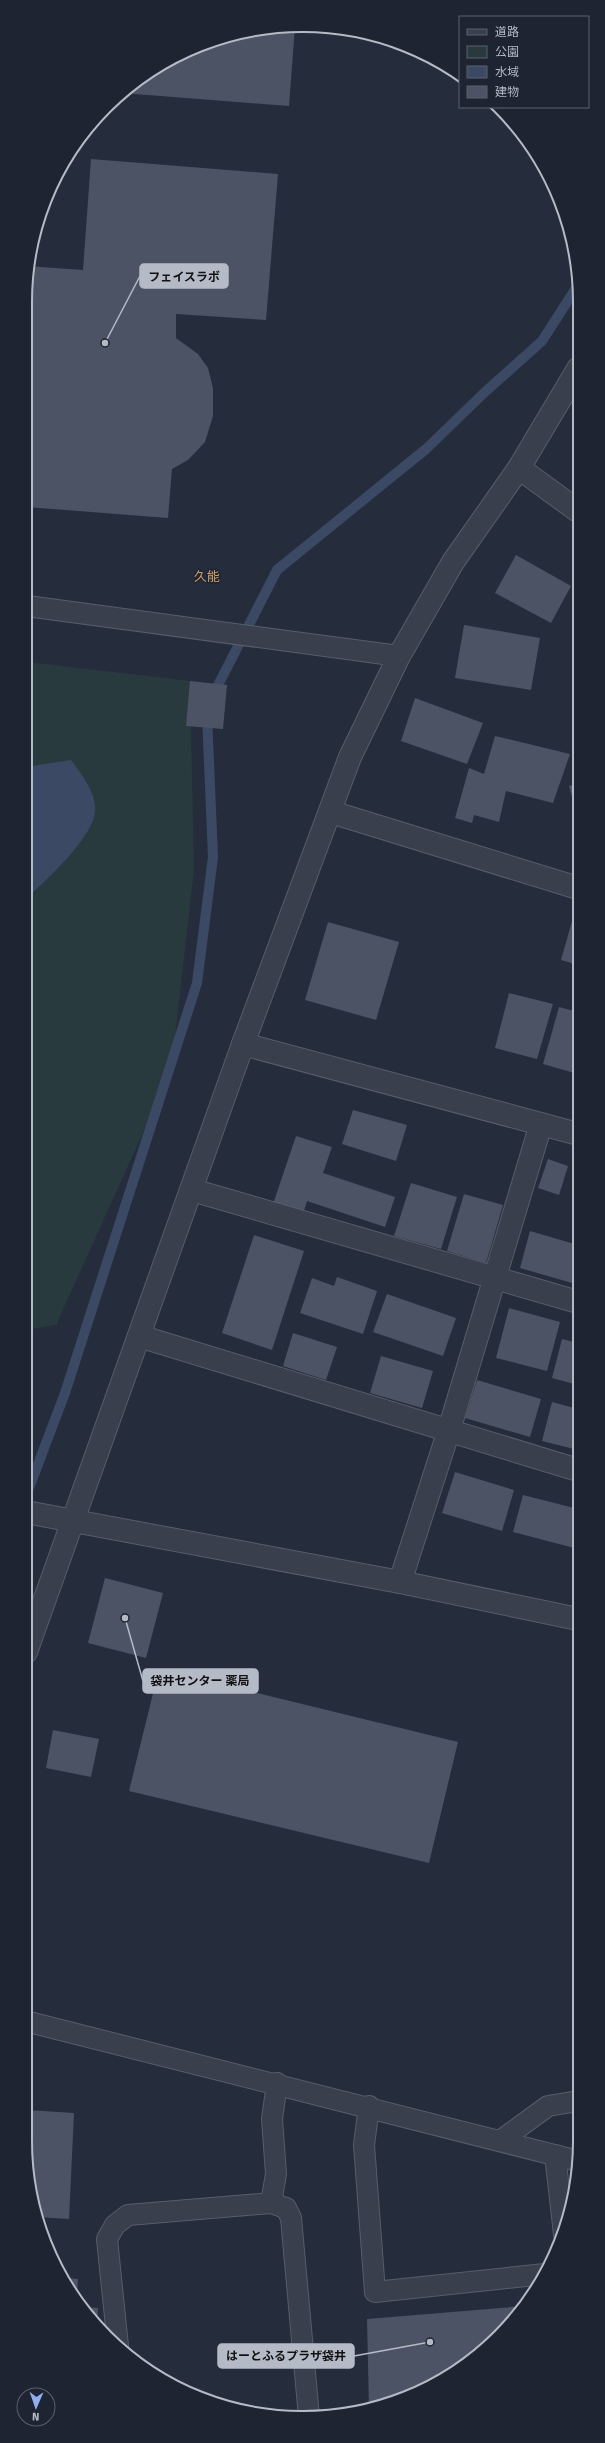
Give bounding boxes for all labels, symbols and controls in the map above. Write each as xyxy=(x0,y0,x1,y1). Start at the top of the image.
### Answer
legend xyxy=(459,16,589,108)
text: 道路 xyxy=(495,25,519,39)
text: 公園 xyxy=(495,45,519,59)
text: 水域 xyxy=(495,65,519,79)
text: 建物 xyxy=(495,85,519,99)
callout: フェイスラボ xyxy=(140,264,228,288)
text: フェイスラボ xyxy=(148,270,220,284)
district label: 久能 xyxy=(194,569,220,584)
callout: 袋井センター 薬局 xyxy=(143,1669,258,1693)
text: 袋井センター 薬局 xyxy=(150,1674,249,1688)
callout: はーとふるプラザ袋井 xyxy=(218,2344,354,2368)
text: はーとふるプラザ袋井 xyxy=(226,2349,346,2363)
north arrow xyxy=(16,2387,56,2427)
text: N xyxy=(32,2410,40,2423)

